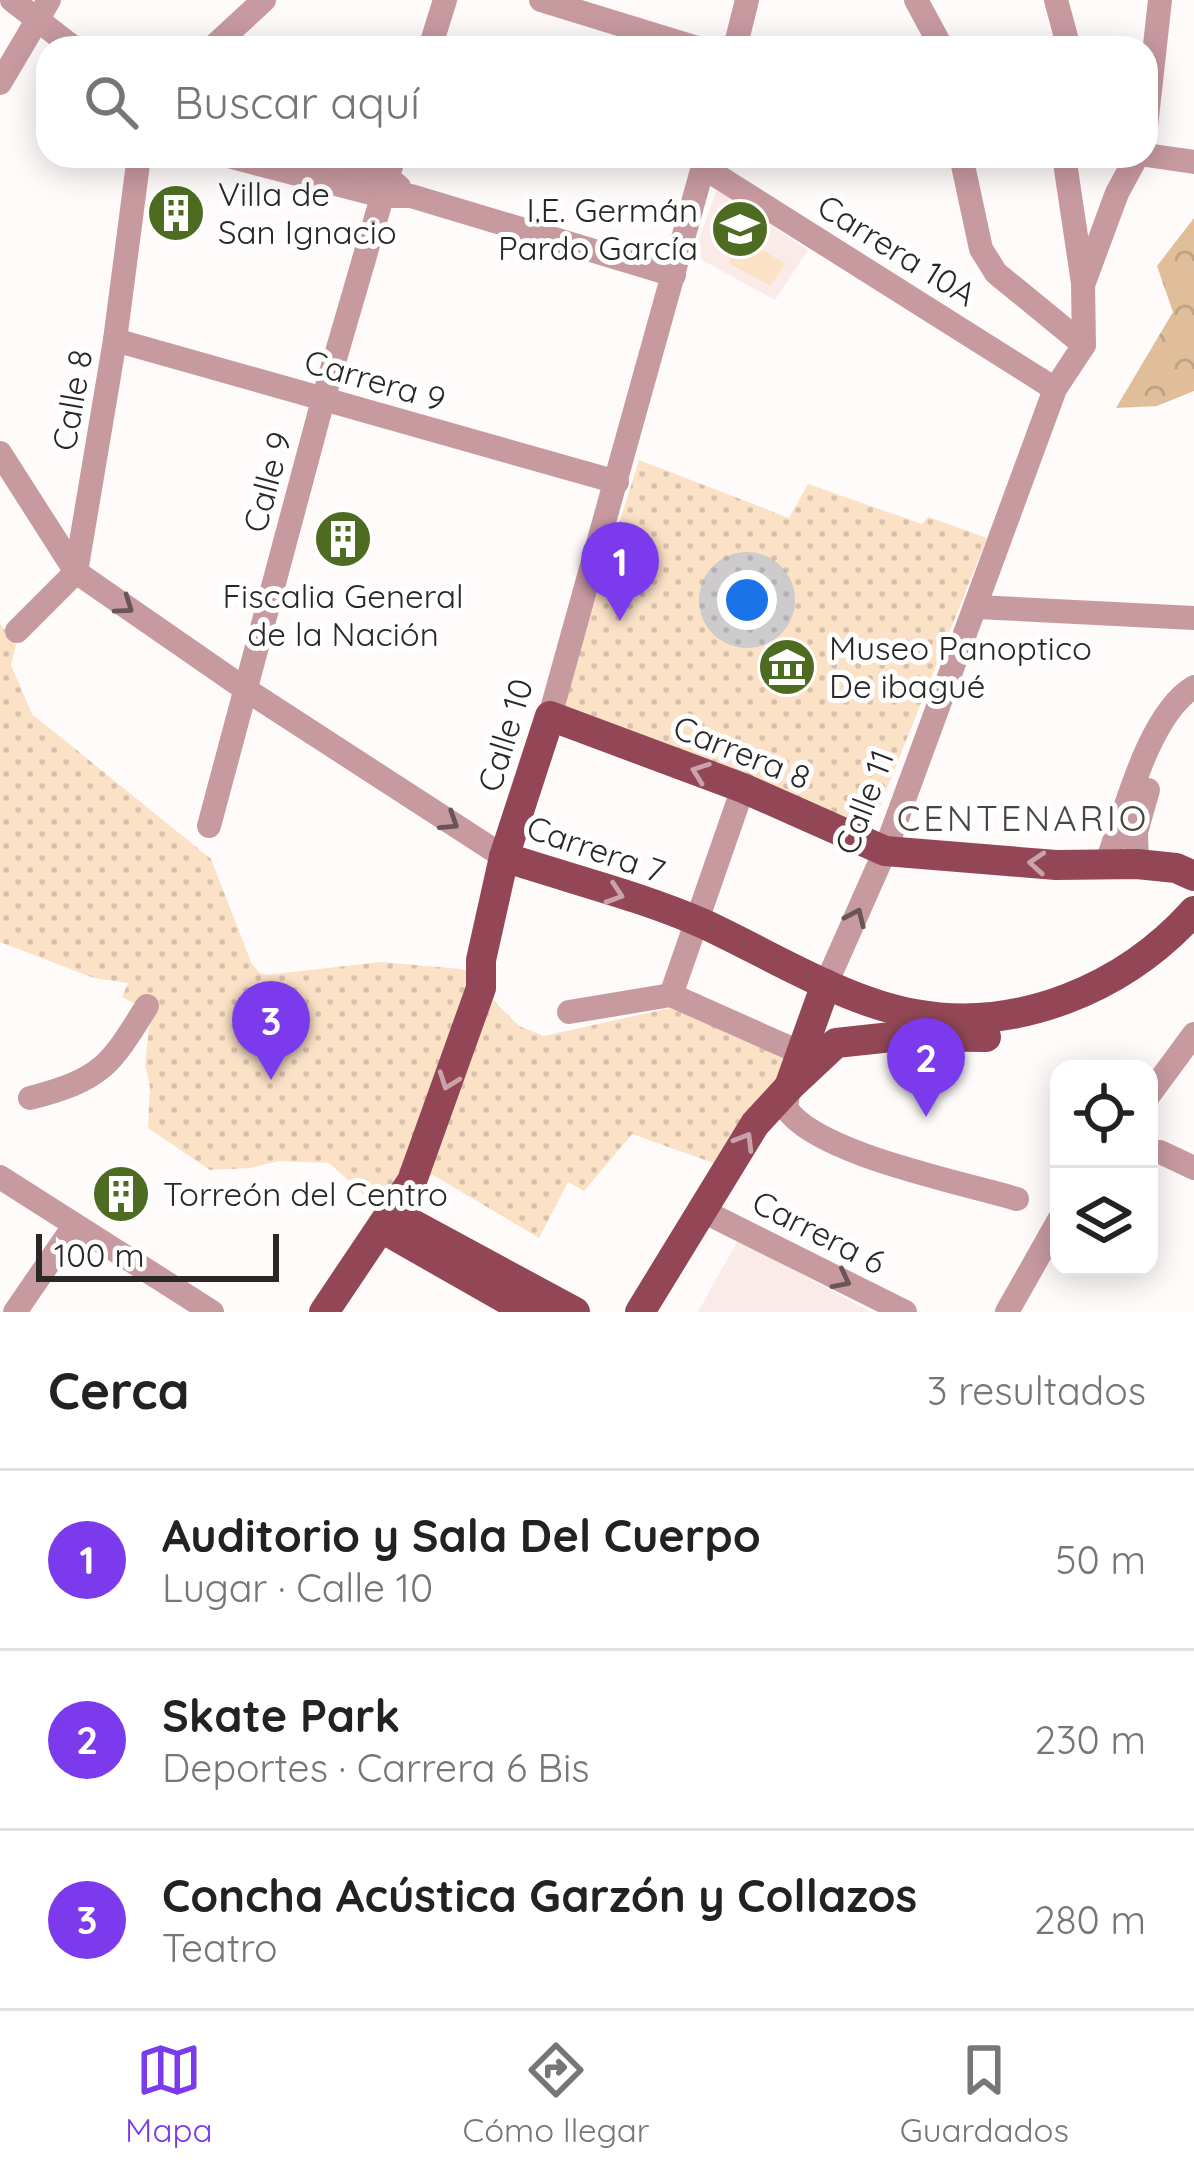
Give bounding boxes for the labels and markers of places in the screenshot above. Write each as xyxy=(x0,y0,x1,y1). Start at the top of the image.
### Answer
place label: Villa de San Ignacio xyxy=(218,173,397,252)
building icon: Villa de San Ignacio xyxy=(145,182,207,244)
place label: I.E. Germán Pardo García xyxy=(498,189,698,268)
school or university icon: I.E. Germán Pardo García xyxy=(709,198,771,260)
building icon: Fiscalia General de la Nación xyxy=(312,508,374,570)
pin: 1 xyxy=(581,522,659,621)
place label: Fiscalia General de la Nación xyxy=(222,575,464,654)
place label: Museo Panoptico De ibagué xyxy=(829,627,1092,706)
museum icon: Museo Panoptico De ibagué xyxy=(756,636,818,698)
pin: 3 xyxy=(232,981,310,1080)
pin: 2 xyxy=(887,1018,965,1117)
building icon: Torreón del Centro xyxy=(90,1163,152,1225)
place label: Torreón del Centro xyxy=(163,1173,448,1214)

